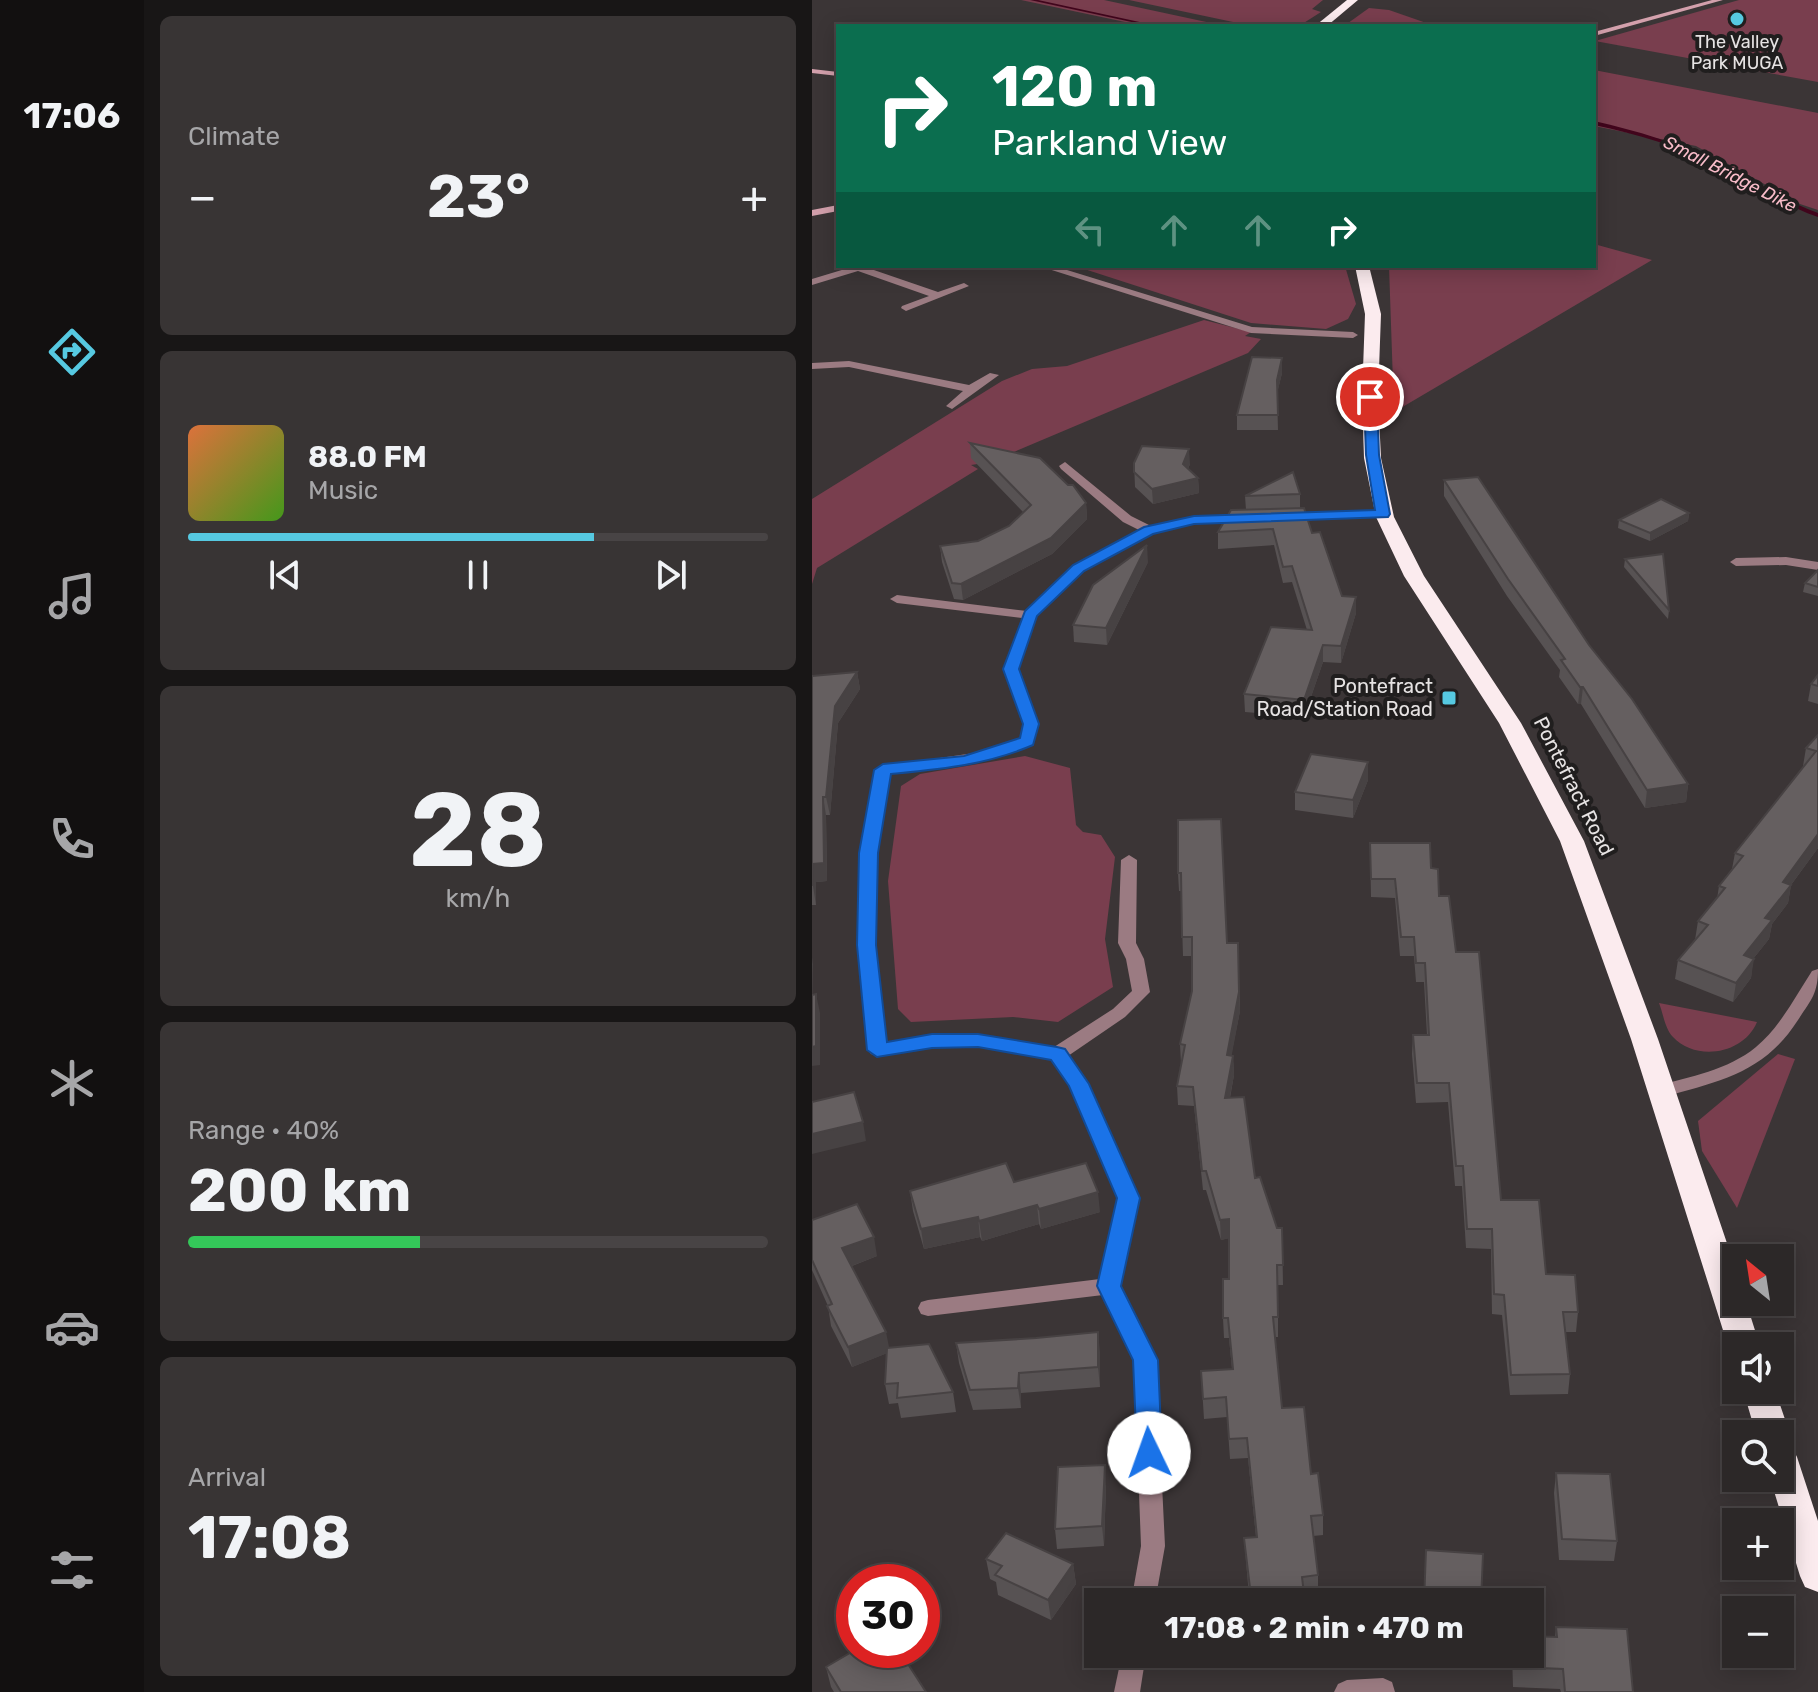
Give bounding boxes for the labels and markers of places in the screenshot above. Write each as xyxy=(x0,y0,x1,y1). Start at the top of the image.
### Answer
marker: The Valley Park MUGA xyxy=(1728,10,1746,28)
place label: The Valley Park MUGA xyxy=(1691,31,1783,74)
pin xyxy=(1336,363,1404,431)
place label: Pontefract Road/Station Road xyxy=(1256,674,1433,721)
marker: Pontefract Road/Station Road xyxy=(1440,689,1458,707)

